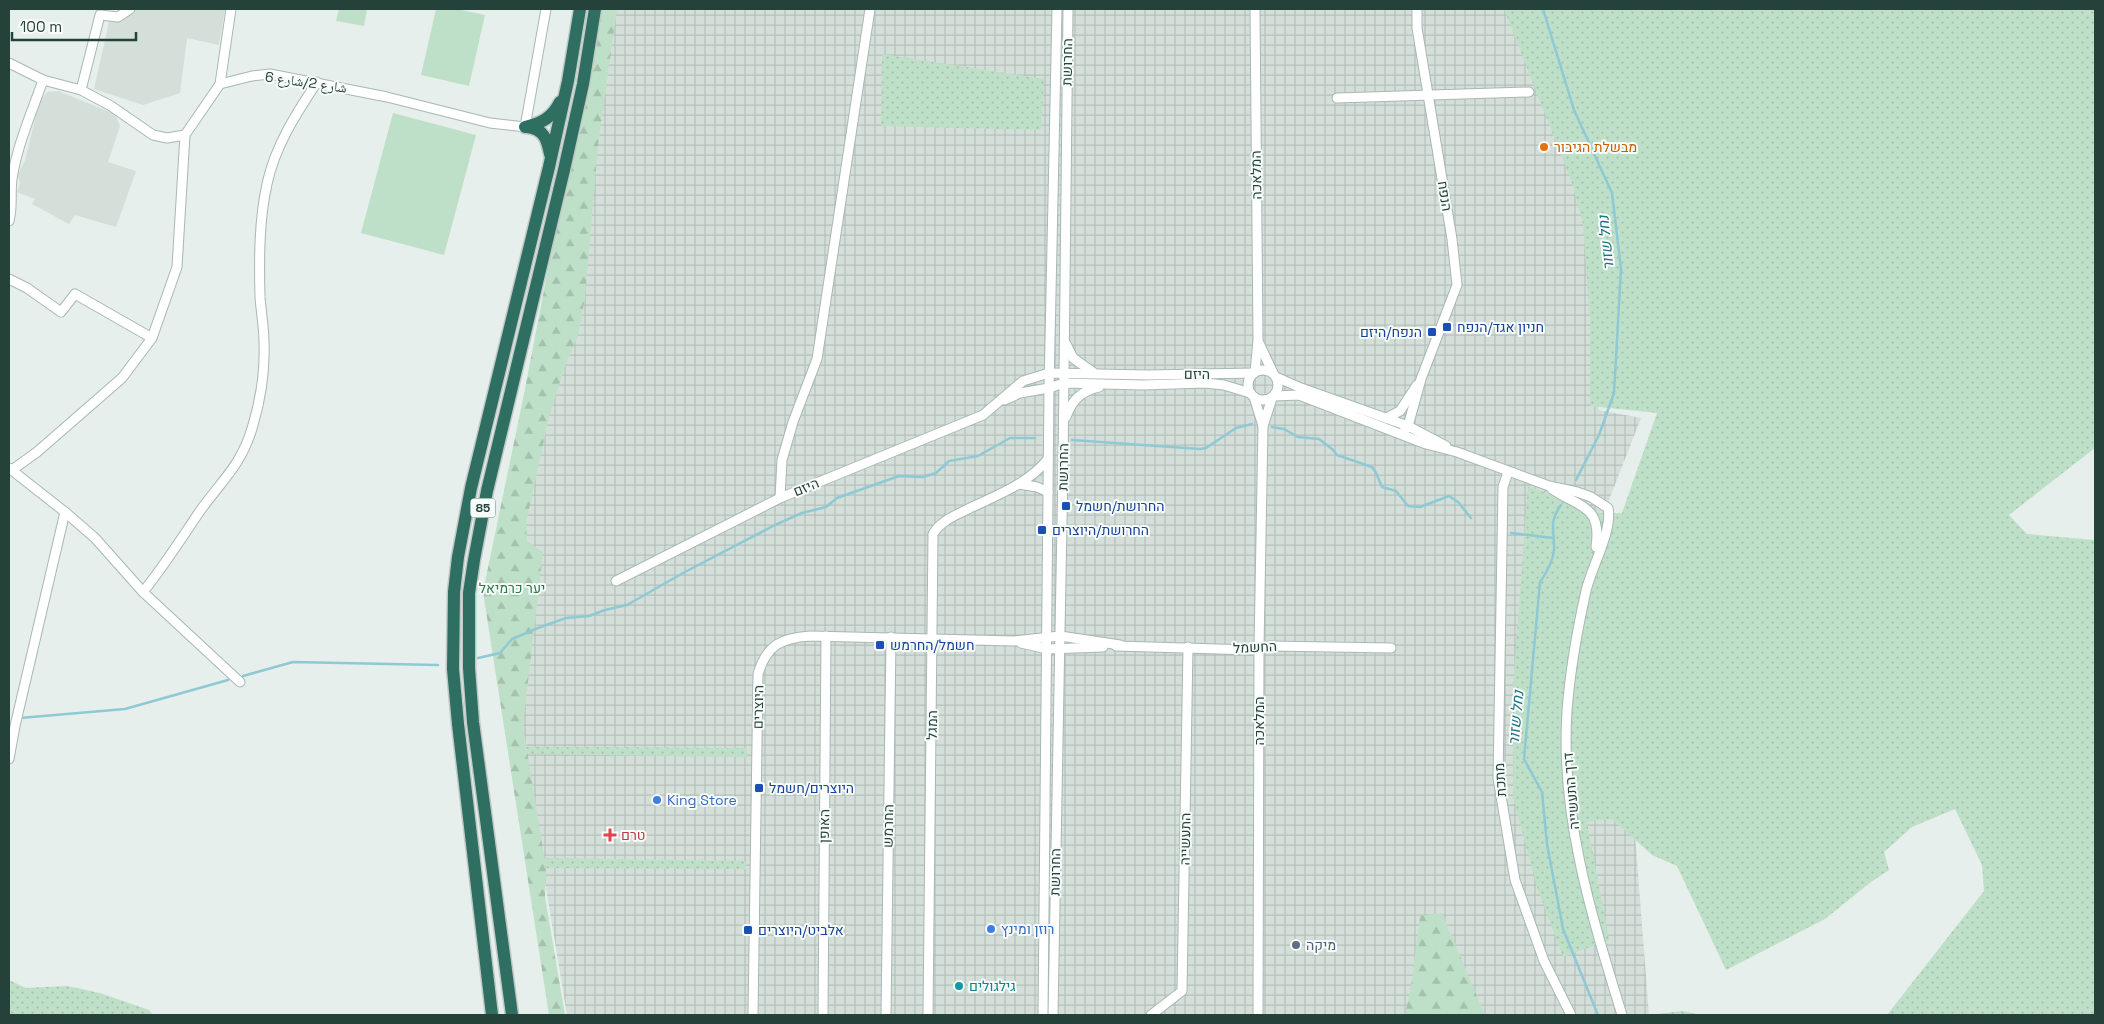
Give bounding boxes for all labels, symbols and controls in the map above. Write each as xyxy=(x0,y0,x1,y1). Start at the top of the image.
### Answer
scale bar xyxy=(12,10,136,42)
text: 100 m xyxy=(20,17,62,36)
street label: החרושת xyxy=(1058,38,1076,86)
street label: شارع 2/شارع 6 xyxy=(264,67,348,98)
place label: מבשלת הגיבור xyxy=(1554,138,1637,156)
marker: מבשלת הגיבור xyxy=(1538,141,1550,153)
street label: המלאכה xyxy=(1247,150,1265,200)
street label: הנפח xyxy=(1434,179,1456,213)
water label: נחל שזור xyxy=(1593,213,1618,271)
place label: חניון אגד/הנפח xyxy=(1457,318,1544,336)
marker: חניון אגד/הנפח xyxy=(1441,321,1453,333)
place label: הנפח/היזם xyxy=(1360,323,1422,341)
marker: הנפח/היזם xyxy=(1426,326,1438,338)
street label: היזם xyxy=(1184,365,1210,383)
street label: החרושת xyxy=(1054,443,1072,491)
street label: היזם xyxy=(790,474,822,500)
place label: החרושת/חשמל xyxy=(1076,497,1164,515)
road number: 85 xyxy=(470,498,496,518)
marker: החרושת/חשמל xyxy=(1060,500,1072,512)
place label: החרושת/היוצרים xyxy=(1052,521,1149,539)
marker: החרושת/היוצרים xyxy=(1036,524,1048,536)
park label: יער כרמיאל xyxy=(479,579,545,597)
place label: חשמל/החרמש xyxy=(890,636,974,654)
street label: החשמל xyxy=(1233,637,1277,657)
marker: חשמל/החרמש xyxy=(874,639,886,651)
street label: היוצרים xyxy=(749,685,767,729)
water label: נחל שזור xyxy=(1504,688,1528,746)
street label: המלאכה xyxy=(1250,696,1268,746)
street label: המגל xyxy=(923,710,941,740)
street label: דרך התעשייה xyxy=(1559,752,1583,830)
street label: מתכת xyxy=(1490,762,1510,798)
place label: היוצרים/חשמל xyxy=(769,779,854,797)
marker: היוצרים/חשמל xyxy=(753,782,765,794)
place label: King Store xyxy=(667,791,737,809)
marker: King Store xyxy=(651,794,663,806)
street label: החרמש xyxy=(879,804,897,848)
street label: האופן xyxy=(815,809,833,843)
street label: התעשייה xyxy=(1176,812,1194,866)
place label: טרם xyxy=(621,826,645,844)
marker: טרם xyxy=(603,828,617,842)
street label: החרושת xyxy=(1046,848,1064,896)
place label: רוזן ומינץ xyxy=(1001,920,1054,938)
place label: אלביט/היוצרים xyxy=(758,921,844,939)
marker: רוזן ומינץ xyxy=(985,923,997,935)
marker: אלביט/היוצרים xyxy=(742,924,754,936)
place label: מיקה xyxy=(1306,936,1336,954)
marker: מיקה xyxy=(1290,939,1302,951)
place label: גילגולים xyxy=(969,977,1016,995)
marker: גילגולים xyxy=(953,980,965,992)

